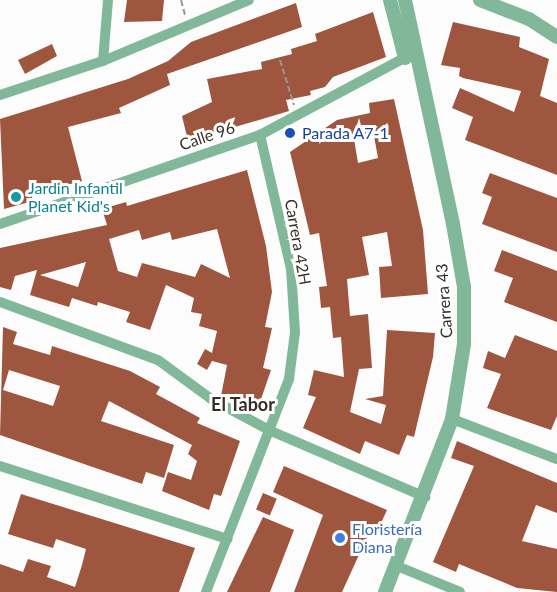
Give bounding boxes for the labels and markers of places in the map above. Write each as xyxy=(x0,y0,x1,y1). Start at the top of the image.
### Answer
place label: Parada A7-1 xyxy=(302,123,389,143)
marker: Parada A7-1 xyxy=(283,126,297,140)
place label: Jardin Infantil Planet Kid's xyxy=(28,178,123,216)
marker: Jardin Infantil Planet Kid's xyxy=(9,190,23,204)
place label: Floristería Diana xyxy=(352,519,422,557)
marker: Floristería Diana xyxy=(333,531,347,545)

